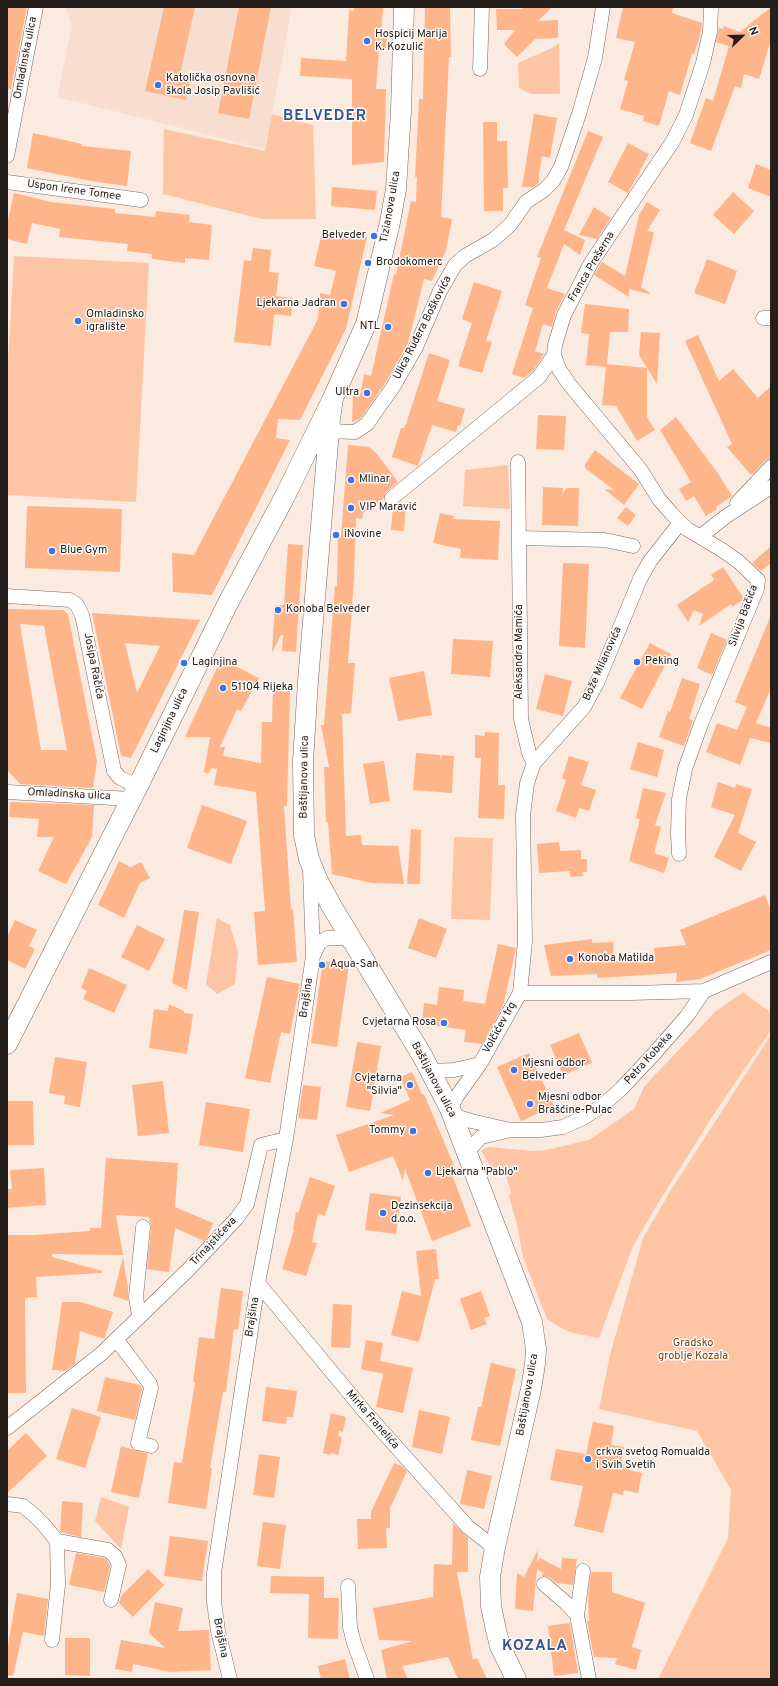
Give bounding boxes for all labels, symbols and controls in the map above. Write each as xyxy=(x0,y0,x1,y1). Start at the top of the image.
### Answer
street label: Omladinska ulica xyxy=(12,16,40,100)
north arrow xyxy=(722,16,762,56)
text: N xyxy=(745,25,761,38)
place label: Hospicij Marija K. Kozulić xyxy=(375,28,447,54)
marker: Hospicij Marija K. Kozulić xyxy=(362,36,372,46)
place label: Katolička osnovna škola Josip Pavlišić xyxy=(166,72,260,98)
marker: Katolička osnovna škola Josip Pavlišić xyxy=(153,80,163,90)
district label: BELVEDER xyxy=(283,108,367,126)
street label: Tizianova ulica xyxy=(378,170,404,244)
street label: Uspon Irene Tomee xyxy=(26,178,122,204)
place label: Belveder xyxy=(322,229,366,243)
street label: Franca Prešerna xyxy=(566,230,618,304)
marker: Belveder xyxy=(369,231,379,241)
place label: Brodokomerc xyxy=(376,256,442,270)
marker: Brodokomerc xyxy=(363,258,373,268)
street label: Ulica Ruđera Boškovića xyxy=(391,274,455,382)
place label: Ljekarna Jadran xyxy=(256,297,336,311)
marker: Ljekarna Jadran xyxy=(339,299,349,309)
place label: Omladinsko igralište xyxy=(86,308,144,334)
marker: Omladinsko igralište xyxy=(73,316,83,326)
place label: NTL xyxy=(360,320,380,334)
marker: NTL xyxy=(383,322,393,332)
place label: Ultra xyxy=(335,386,359,400)
marker: Ultra xyxy=(362,388,372,398)
place label: Mlinar xyxy=(359,473,390,487)
marker: Mlinar xyxy=(346,475,356,485)
place label: VIP Maravić xyxy=(359,501,417,515)
marker: VIP Maravić xyxy=(346,503,356,513)
place label: iNovine xyxy=(344,528,381,542)
marker: iNovine xyxy=(331,530,341,540)
place label: Blue Gym xyxy=(60,544,107,558)
marker: Blue Gym xyxy=(47,546,57,556)
street label: Silvija Bačića xyxy=(727,583,761,649)
place label: Konoba Belveder xyxy=(286,603,371,617)
street label: Aleksandra Mamića xyxy=(513,604,527,700)
marker: Konoba Belveder xyxy=(273,605,283,615)
street label: Bože Milanovića xyxy=(581,625,625,703)
street label: Josipa Račića xyxy=(80,632,106,700)
place label: Peking xyxy=(645,655,679,669)
place label: Laginjina xyxy=(192,656,237,670)
marker: Peking xyxy=(632,657,642,667)
marker: Laginjina xyxy=(179,658,189,668)
place label: 51104 Rijeka xyxy=(231,681,293,695)
marker: 51104 Rijeka xyxy=(218,683,228,693)
street label: Laginjina ulica xyxy=(149,686,191,756)
street label: Baštijanova ulica xyxy=(298,735,312,819)
street label: Omladinska ulica xyxy=(27,786,111,804)
place label: Konoba Matilda xyxy=(578,952,654,966)
marker: Konoba Matilda xyxy=(565,954,575,964)
place label: Aqua-San xyxy=(330,958,379,972)
marker: Aqua-San xyxy=(317,960,327,970)
street label: Brajšina xyxy=(298,977,316,1019)
street label: Volčićev trg xyxy=(480,1000,520,1056)
place label: Cvjetarna Rosa xyxy=(362,1016,436,1030)
marker: Cvjetarna Rosa xyxy=(439,1018,449,1028)
street label: Petra Kobeka xyxy=(622,1030,676,1088)
street label: Baštijanova ulica xyxy=(408,1040,458,1120)
place label: Mjesni odbor Belveder xyxy=(522,1057,585,1083)
marker: Mjesni odbor Belveder xyxy=(509,1065,519,1075)
place label: Cvjetarna "Silvia" xyxy=(355,1072,402,1098)
marker: Cvjetarna "Silvia" xyxy=(405,1080,415,1090)
place label: Mjesni odbor Brašćine-Pulac xyxy=(538,1091,612,1117)
marker: Mjesni odbor Brašćine-Pulac xyxy=(525,1099,535,1109)
place label: Tommy xyxy=(369,1124,405,1138)
marker: Tommy xyxy=(408,1126,418,1136)
place label: Ljekarna "Pablo" xyxy=(436,1166,518,1180)
marker: Ljekarna "Pablo" xyxy=(423,1168,433,1178)
place label: Dezinsekcija d.o.o. xyxy=(391,1200,452,1226)
marker: Dezinsekcija d.o.o. xyxy=(378,1208,388,1218)
street label: Trinajstićeva xyxy=(188,1215,240,1269)
street label: Brajšina xyxy=(243,1296,263,1338)
park label: Gradsko groblje Kozala xyxy=(658,1337,728,1363)
street label: Baštijanova ulica xyxy=(514,1353,542,1437)
street label: Mirka Franelića xyxy=(343,1388,401,1452)
place label: crkva svetog Romualda i Svih Svetih xyxy=(596,1446,710,1472)
marker: crkva svetog Romualda i Svih Svetih xyxy=(583,1454,593,1464)
street label: Brajšina xyxy=(210,1617,230,1659)
district label: KOZALA xyxy=(502,1638,568,1656)

